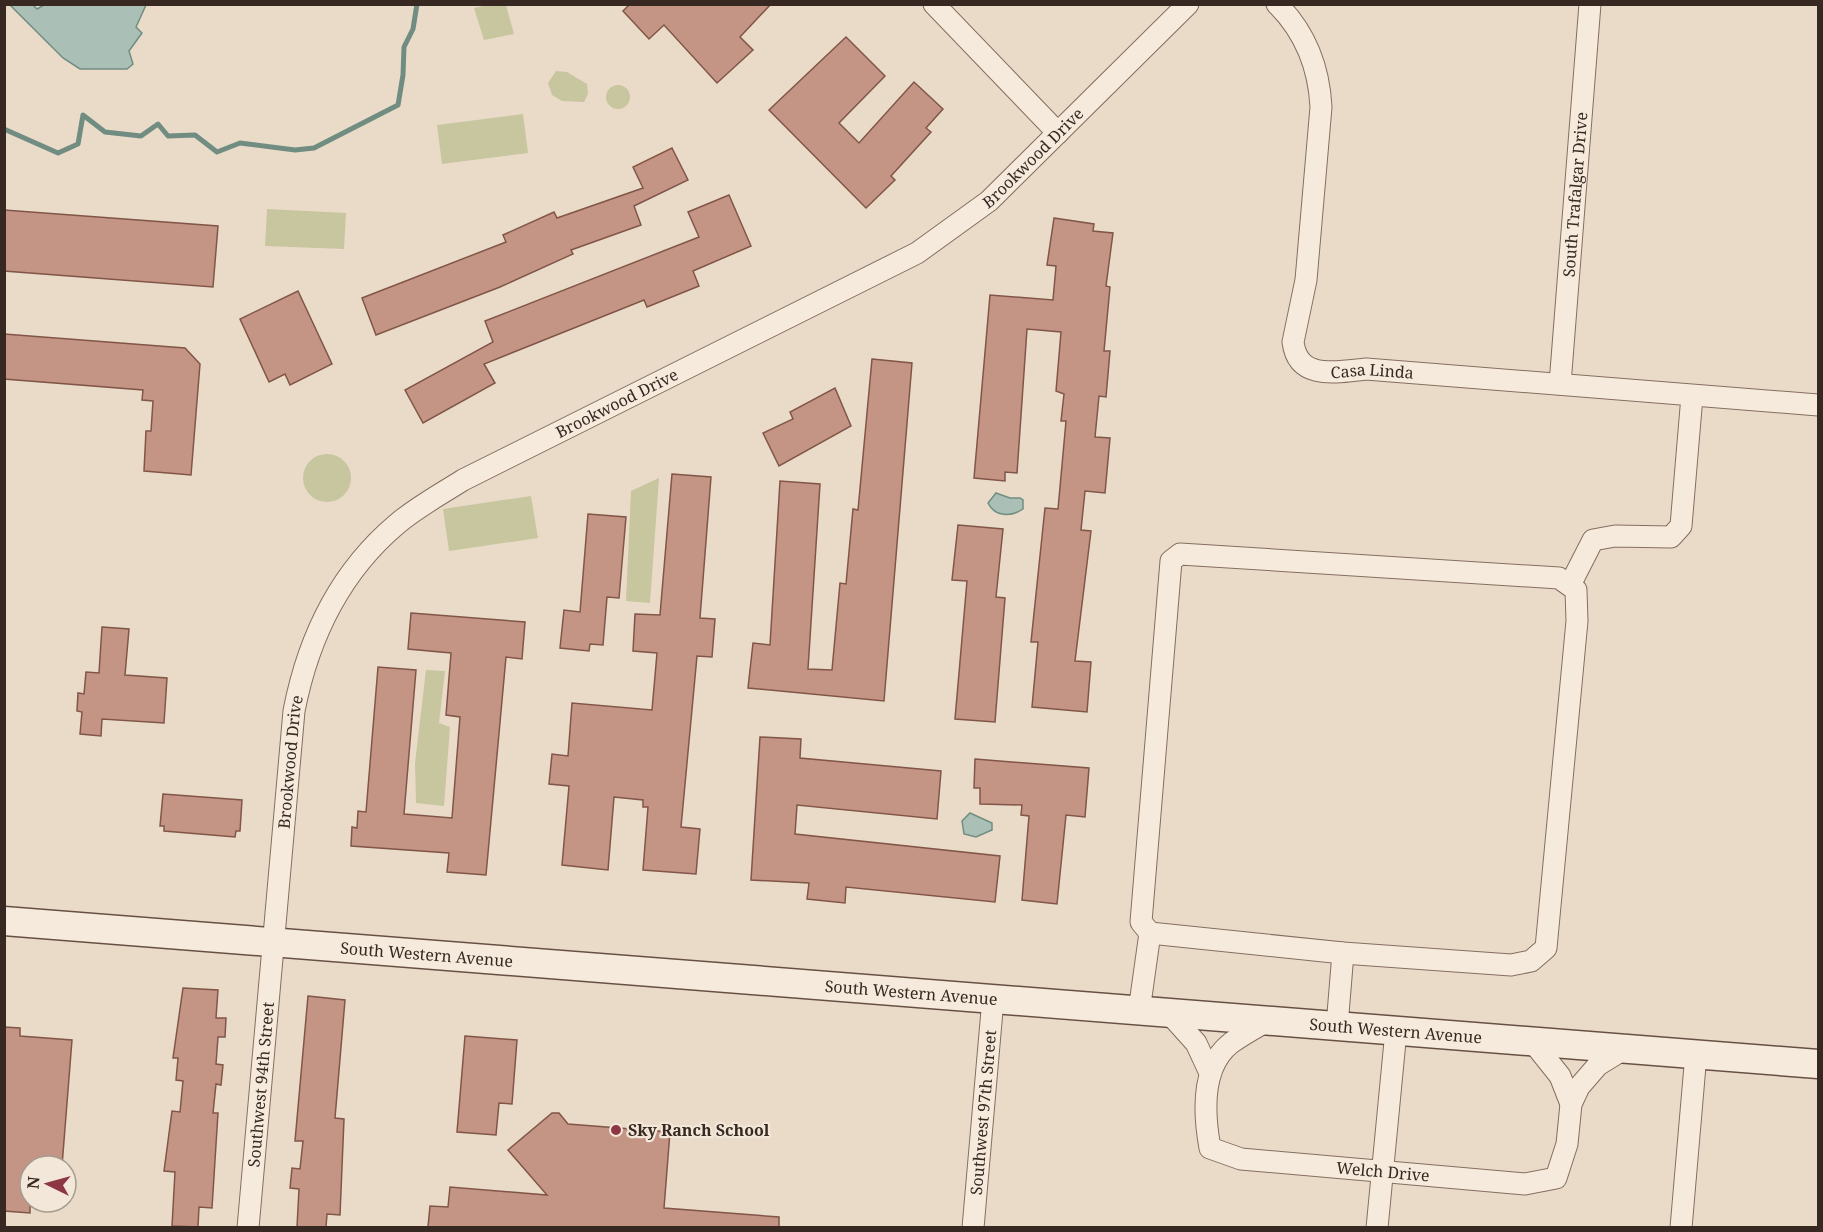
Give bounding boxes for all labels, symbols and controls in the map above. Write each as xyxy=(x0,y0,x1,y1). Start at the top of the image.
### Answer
street label: Brookwood Drive xyxy=(978,103,1088,213)
street label: South Trafalgar Drive xyxy=(1557,111,1592,278)
street label: Casa Linda xyxy=(1330,358,1415,384)
street label: Brookwood Drive xyxy=(552,363,682,443)
street label: Brookwood Drive xyxy=(273,693,308,830)
street label: South Western Avenue xyxy=(340,937,514,972)
street label: South Western Avenue xyxy=(824,975,998,1010)
street label: Southwest 94th Street xyxy=(242,1001,279,1168)
street label: South Western Avenue xyxy=(1309,1013,1483,1048)
street label: Southwest 97th Street xyxy=(965,1028,1001,1196)
place label: Sky Ranch School xyxy=(628,1119,770,1141)
marker: Sky Ranch School xyxy=(609,1123,623,1137)
north arrow xyxy=(18,1154,78,1214)
street label: Welch Drive xyxy=(1335,1156,1430,1187)
text: N xyxy=(22,1175,45,1190)

